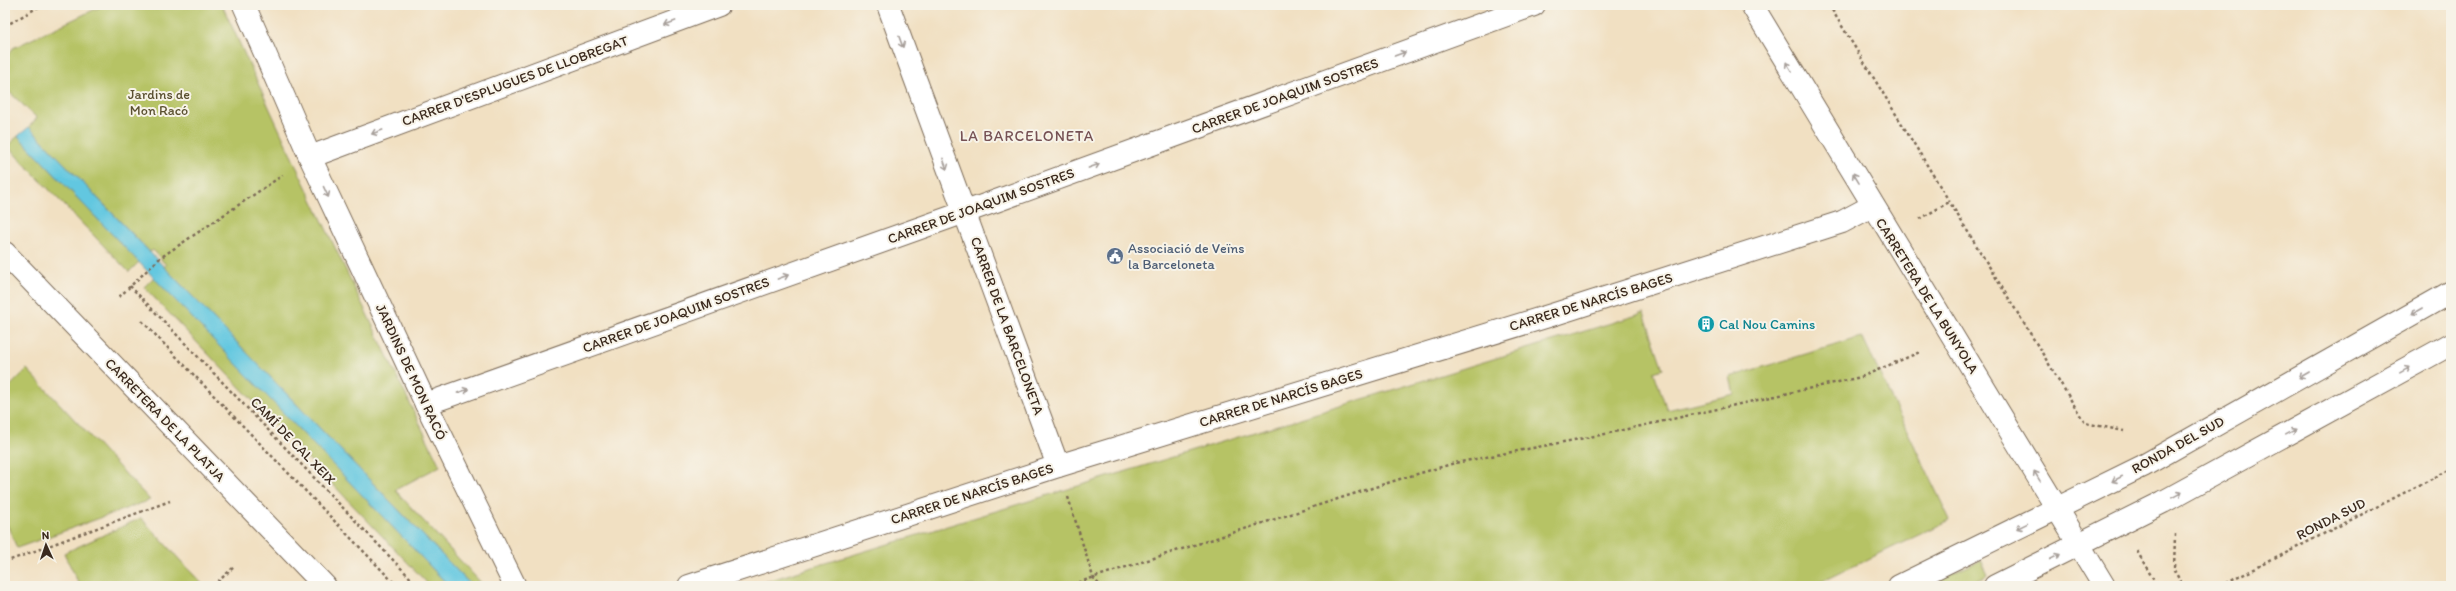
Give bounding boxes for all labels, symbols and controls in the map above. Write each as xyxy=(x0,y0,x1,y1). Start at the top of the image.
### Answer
one-way arrow xyxy=(664,20,676,28)
street label: CARRER D'ESPLUGUES DE LLOBREGAT xyxy=(400,32,631,130)
one-way arrow xyxy=(898,35,906,47)
one-way arrow xyxy=(1393,50,1406,57)
street label: CARRER DE JOAQUIM SOSTRES xyxy=(1189,54,1381,138)
one-way arrow xyxy=(1785,62,1793,73)
park label: Jardins de Mon Racó xyxy=(128,86,190,119)
district label: LA BARCELONETA xyxy=(960,127,1094,145)
one-way arrow xyxy=(372,129,384,137)
one-way arrow xyxy=(942,158,950,170)
one-way arrow xyxy=(1087,161,1099,169)
street label: CARRER DE JOAQUIM SOSTRES xyxy=(885,164,1077,248)
one-way arrow xyxy=(1851,172,1859,184)
one-way arrow xyxy=(323,186,330,198)
street label: CARRETERA DE LA BUNYOLA xyxy=(1872,215,1982,377)
street label: CARRER DE LA BARCELONETA xyxy=(967,235,1047,417)
place label: Associació de Veïns la Barceloneta xyxy=(1128,240,1245,273)
public building icon: Associació de Veïns la Barceloneta xyxy=(1105,246,1125,266)
street label: CARRER DE NARCÍS BAGES xyxy=(1507,269,1675,335)
street label: CARRER DE JOAQUIM SOSTRES xyxy=(580,273,772,357)
one-way arrow xyxy=(776,273,789,280)
street label: JARDINS DE MON RACÓ xyxy=(372,301,450,443)
one-way arrow xyxy=(2411,307,2423,315)
building icon: Cal Nou Camins xyxy=(1696,314,1716,334)
place label: Cal Nou Camins xyxy=(1719,316,1815,333)
street label: CARRETERA DE LA PLATJA xyxy=(101,355,229,485)
street label: CARRER DE NARCÍS BAGES xyxy=(1197,365,1365,431)
one-way arrow xyxy=(2399,365,2411,373)
one-way arrow xyxy=(2298,371,2310,379)
one-way arrow xyxy=(456,386,468,394)
street label: CAMÍ DE CAL XEIX xyxy=(247,394,339,488)
street label: RONDA DEL SUD xyxy=(2129,413,2227,477)
one-way arrow xyxy=(2285,428,2297,436)
street label: CARRER DE NARCÍS BAGES xyxy=(889,460,1056,528)
one-way arrow xyxy=(2033,471,2041,482)
one-way arrow xyxy=(2111,476,2123,483)
one-way arrow xyxy=(2171,490,2183,498)
street label: RONDA SUD xyxy=(2294,494,2369,544)
one-way arrow xyxy=(2017,523,2029,530)
north arrow xyxy=(26,525,66,565)
text: N xyxy=(41,529,50,542)
one-way arrow xyxy=(2049,553,2061,560)

